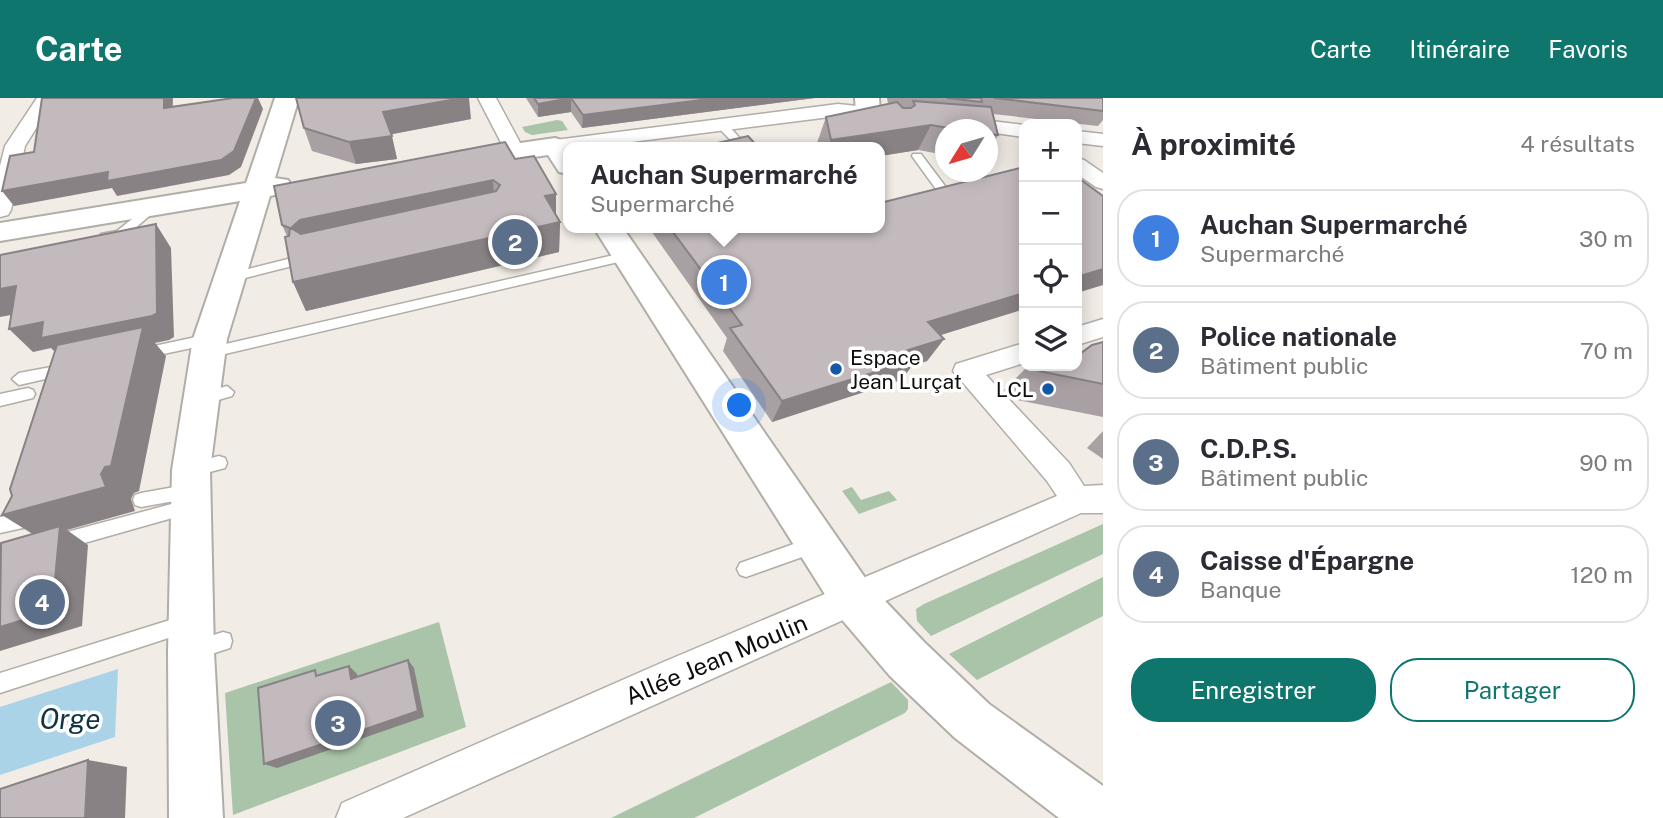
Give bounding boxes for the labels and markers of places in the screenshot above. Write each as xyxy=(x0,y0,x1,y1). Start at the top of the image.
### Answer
pin: 2 xyxy=(492,216,538,268)
pin: 1 xyxy=(701,256,747,308)
place label: Espace Jean Lurçat xyxy=(850,345,962,394)
marker: Espace Jean Lurçat xyxy=(828,361,844,377)
place label: LCL xyxy=(996,377,1034,402)
marker: LCL xyxy=(1040,381,1056,397)
pin: 4 xyxy=(19,576,65,628)
pin: 3 xyxy=(315,697,361,749)

